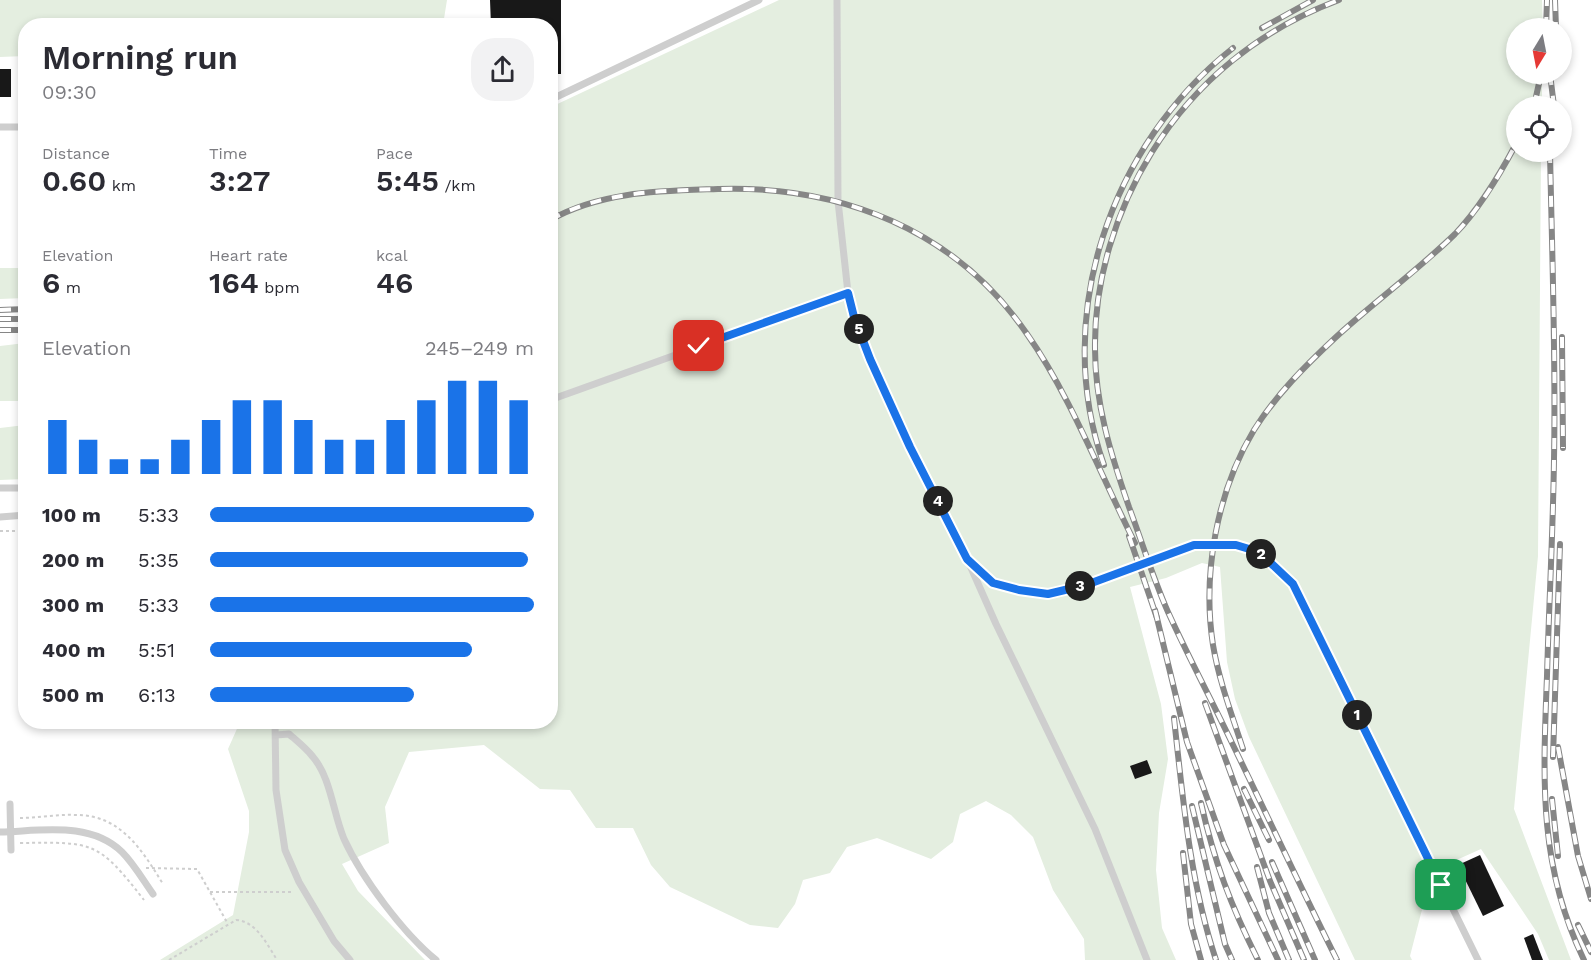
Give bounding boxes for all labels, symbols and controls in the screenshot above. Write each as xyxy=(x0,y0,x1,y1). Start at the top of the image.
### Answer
north arrow xyxy=(1506,18,1572,84)
map controls xyxy=(1506,18,1572,162)
text: Morning run xyxy=(42,38,238,77)
button: share xyxy=(471,38,534,101)
text: 09:30 xyxy=(42,80,97,104)
button: locate xyxy=(1506,96,1572,162)
text: Distance xyxy=(42,144,110,163)
text: Time xyxy=(209,144,247,163)
text: Pace xyxy=(376,144,413,163)
text: 0.60 xyxy=(42,163,106,198)
text: 3:27 xyxy=(209,163,271,198)
text: 5:45 xyxy=(376,163,439,198)
text: km xyxy=(106,176,136,195)
text: /km xyxy=(439,176,476,195)
text: Elevation xyxy=(42,246,113,265)
text: Heart rate xyxy=(209,246,288,265)
text: kcal xyxy=(376,246,408,265)
text: 6 xyxy=(42,265,60,300)
text: 164 xyxy=(209,265,259,300)
text: 46 xyxy=(376,265,413,300)
text: m xyxy=(60,278,81,297)
text: bpm xyxy=(259,278,300,297)
pin: 5 xyxy=(844,314,874,344)
text: 5 xyxy=(854,319,864,338)
pin xyxy=(673,320,724,371)
icon: check xyxy=(682,329,715,362)
text: Elevation xyxy=(42,336,131,360)
text: 245–249 m xyxy=(425,336,534,360)
pin: 4 xyxy=(923,486,953,516)
text: 4 xyxy=(933,491,943,510)
text: 100 m xyxy=(42,503,101,527)
text: 5:33 xyxy=(138,503,179,527)
pin: 2 xyxy=(1246,539,1276,569)
text: 2 xyxy=(1256,544,1266,563)
text: 200 m xyxy=(42,548,104,572)
text: 5:35 xyxy=(138,548,179,572)
pin: 3 xyxy=(1065,571,1095,601)
text: 3 xyxy=(1075,576,1085,595)
text: 300 m xyxy=(42,593,104,617)
text: 5:33 xyxy=(138,593,179,617)
text: 400 m xyxy=(42,638,105,662)
text: 5:51 xyxy=(138,638,175,662)
text: 500 m xyxy=(42,683,104,707)
text: 6:13 xyxy=(138,683,176,707)
pin: 1 xyxy=(1342,700,1372,730)
text: 1 xyxy=(1354,705,1360,724)
pin xyxy=(1415,859,1466,910)
icon: arrive xyxy=(1424,868,1457,901)

